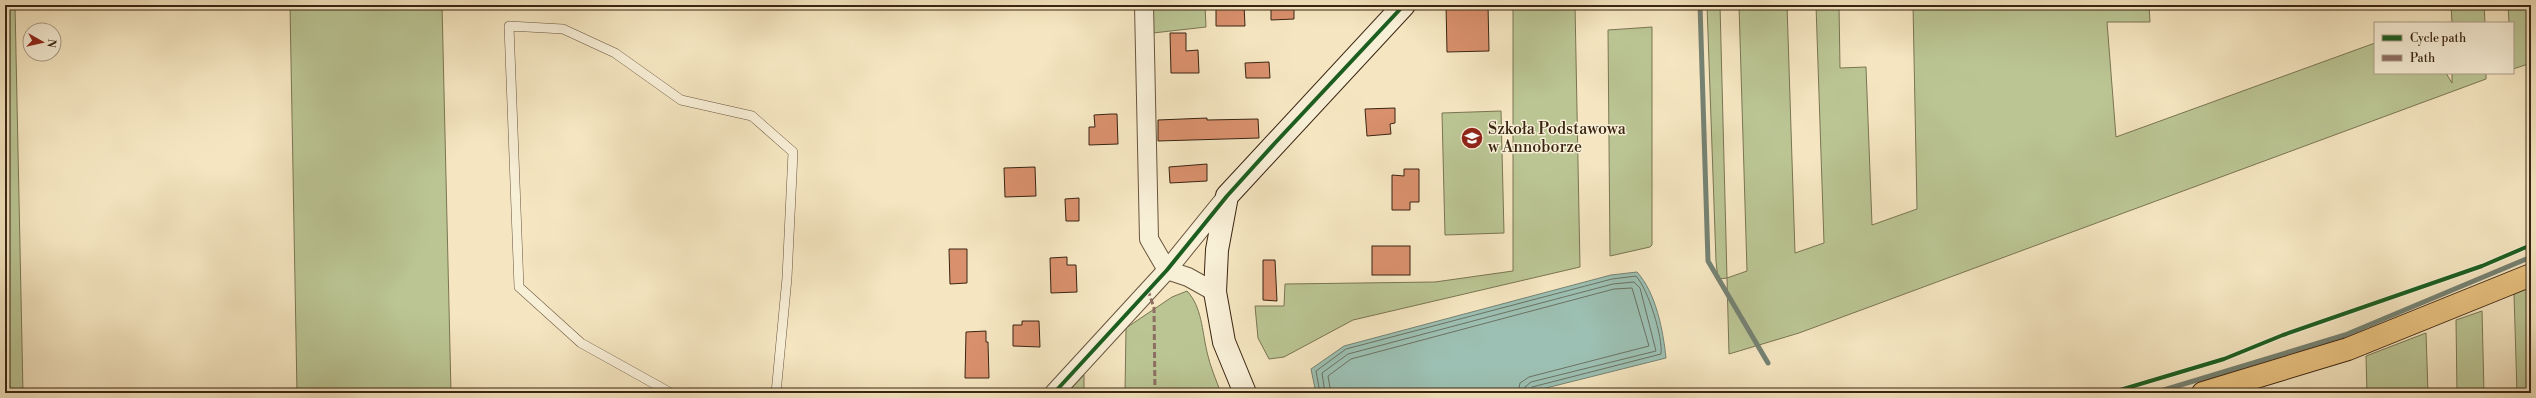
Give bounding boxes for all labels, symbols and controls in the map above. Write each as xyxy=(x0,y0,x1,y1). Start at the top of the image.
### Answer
north arrow xyxy=(22,22,62,62)
legend xyxy=(2374,22,2514,74)
text: Cycle path xyxy=(2410,31,2466,46)
text: N xyxy=(43,38,58,49)
text: Path xyxy=(2410,51,2435,66)
place label: Szkoła Podstawowa w Annoborze xyxy=(1487,119,1627,157)
school or university icon: Szkoła Podstawowa w Annoborze xyxy=(1459,125,1485,151)

